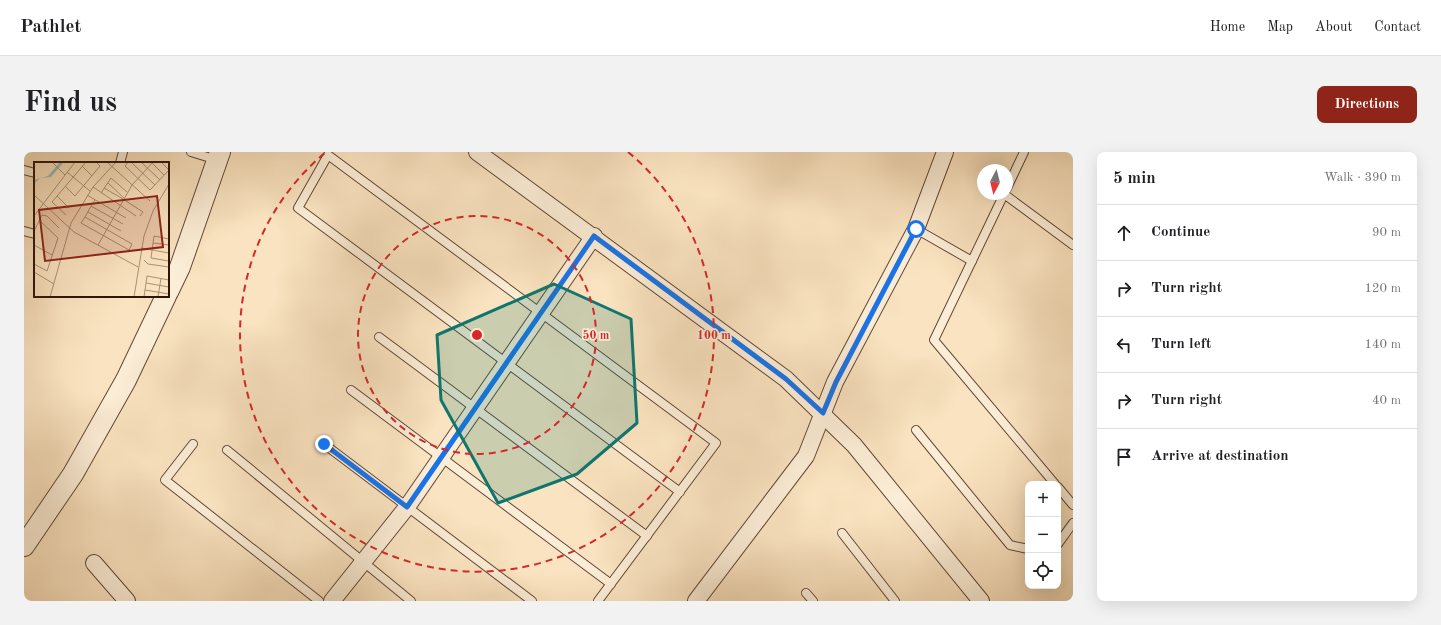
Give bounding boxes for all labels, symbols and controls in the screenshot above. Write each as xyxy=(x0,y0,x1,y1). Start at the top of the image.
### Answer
text: Pathlet xyxy=(20,18,81,37)
text: Home xyxy=(1210,20,1245,34)
text: Map xyxy=(1267,20,1293,34)
text: About xyxy=(1315,20,1352,34)
text: Contact xyxy=(1374,20,1421,34)
button: Directions xyxy=(1317,86,1417,123)
text: Find us xyxy=(24,90,117,118)
inset map xyxy=(34,162,169,297)
north arrow xyxy=(977,164,1013,200)
text: 5 min xyxy=(1113,170,1156,187)
text: Walk · 390 m xyxy=(1324,171,1401,184)
route start xyxy=(907,220,925,238)
icon: ahead xyxy=(1113,222,1135,244)
text: Continue xyxy=(1151,225,1210,240)
text: 90 m xyxy=(1372,226,1401,239)
icon: right xyxy=(1113,278,1135,300)
text: Turn right xyxy=(1151,281,1222,296)
text: 120 m xyxy=(1364,282,1401,295)
centre of rings xyxy=(470,328,484,342)
text: 50 m xyxy=(583,329,610,342)
text: 100 m xyxy=(697,330,731,342)
icon: left xyxy=(1113,334,1135,356)
text: Turn left xyxy=(1151,337,1211,352)
text: 140 m xyxy=(1364,338,1401,351)
icon: right xyxy=(1113,390,1135,412)
text: Turn right xyxy=(1151,393,1222,408)
text: 40 m xyxy=(1372,394,1401,407)
route end xyxy=(315,435,333,453)
icon: arrive xyxy=(1113,446,1135,468)
text: Arrive at destination xyxy=(1151,449,1289,464)
map controls xyxy=(1025,481,1061,589)
button: + xyxy=(1025,481,1061,517)
button: − xyxy=(1025,517,1061,553)
button: locate xyxy=(1025,553,1061,589)

